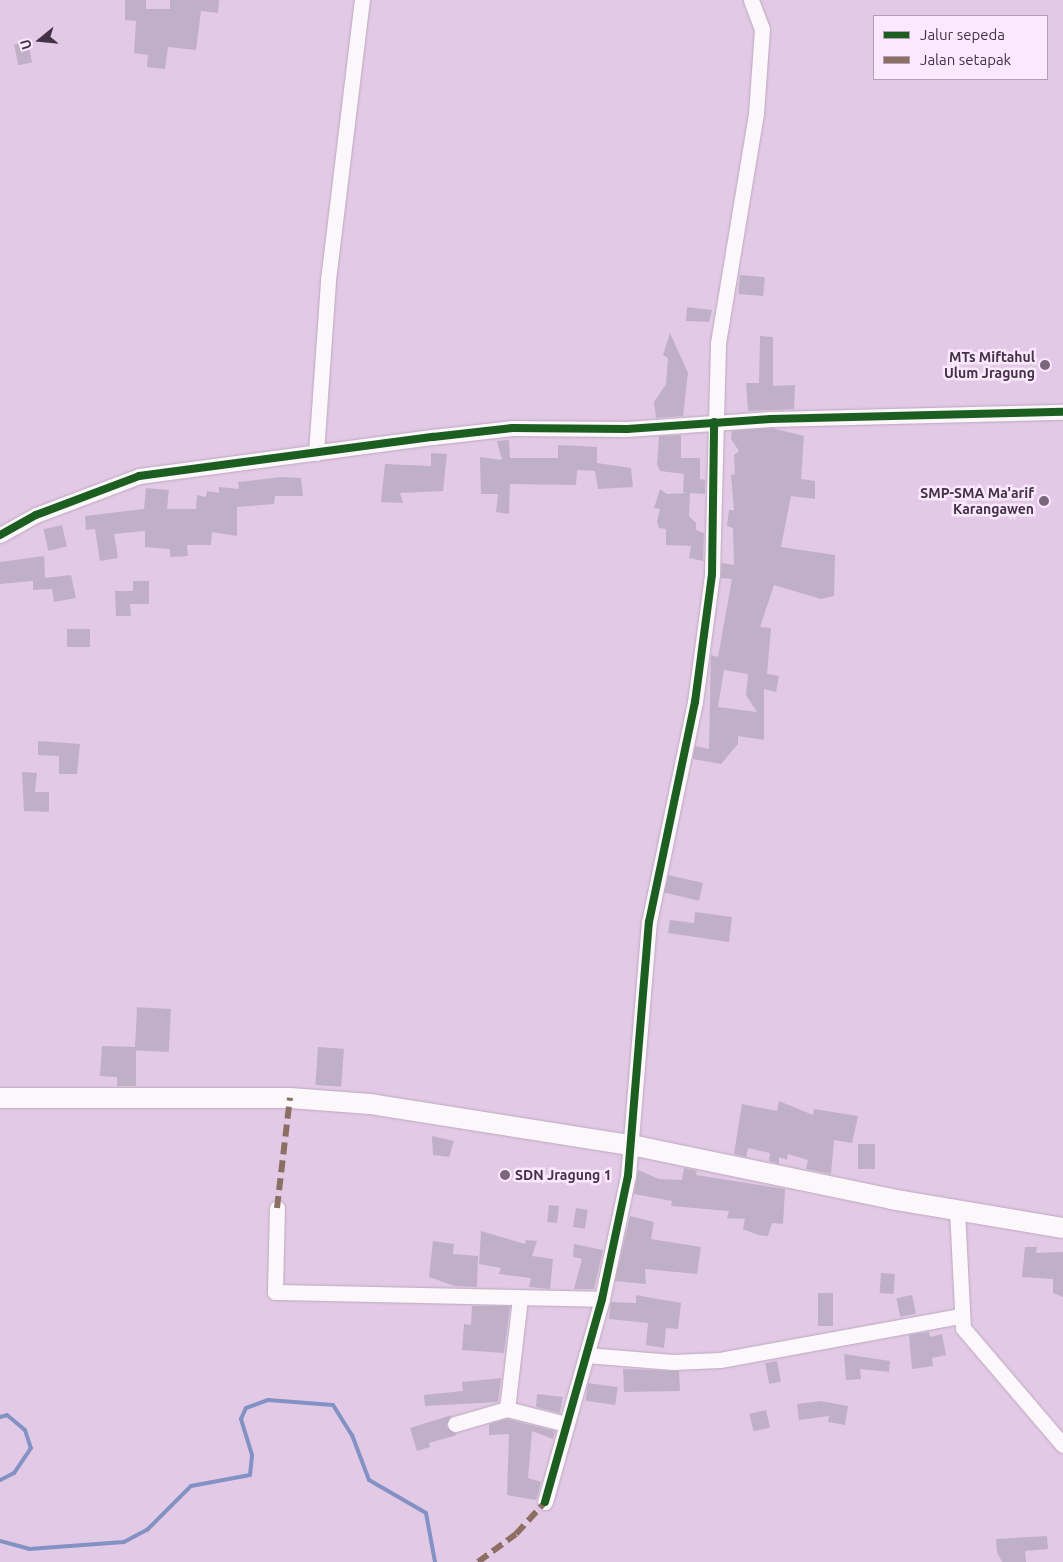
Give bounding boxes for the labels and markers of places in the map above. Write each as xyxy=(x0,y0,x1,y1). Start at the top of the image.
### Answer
place label: MTs Miftahul Ulum Jragung xyxy=(944,349,1035,382)
marker: MTs Miftahul Ulum Jragung xyxy=(1039,359,1051,371)
place label: SMP-SMA Ma'arif Karangawen xyxy=(920,485,1034,518)
marker: SMP-SMA Ma'arif Karangawen xyxy=(1038,495,1050,507)
place label: SDN Jragung 1 xyxy=(515,1167,612,1183)
marker: SDN Jragung 1 xyxy=(499,1169,511,1181)

